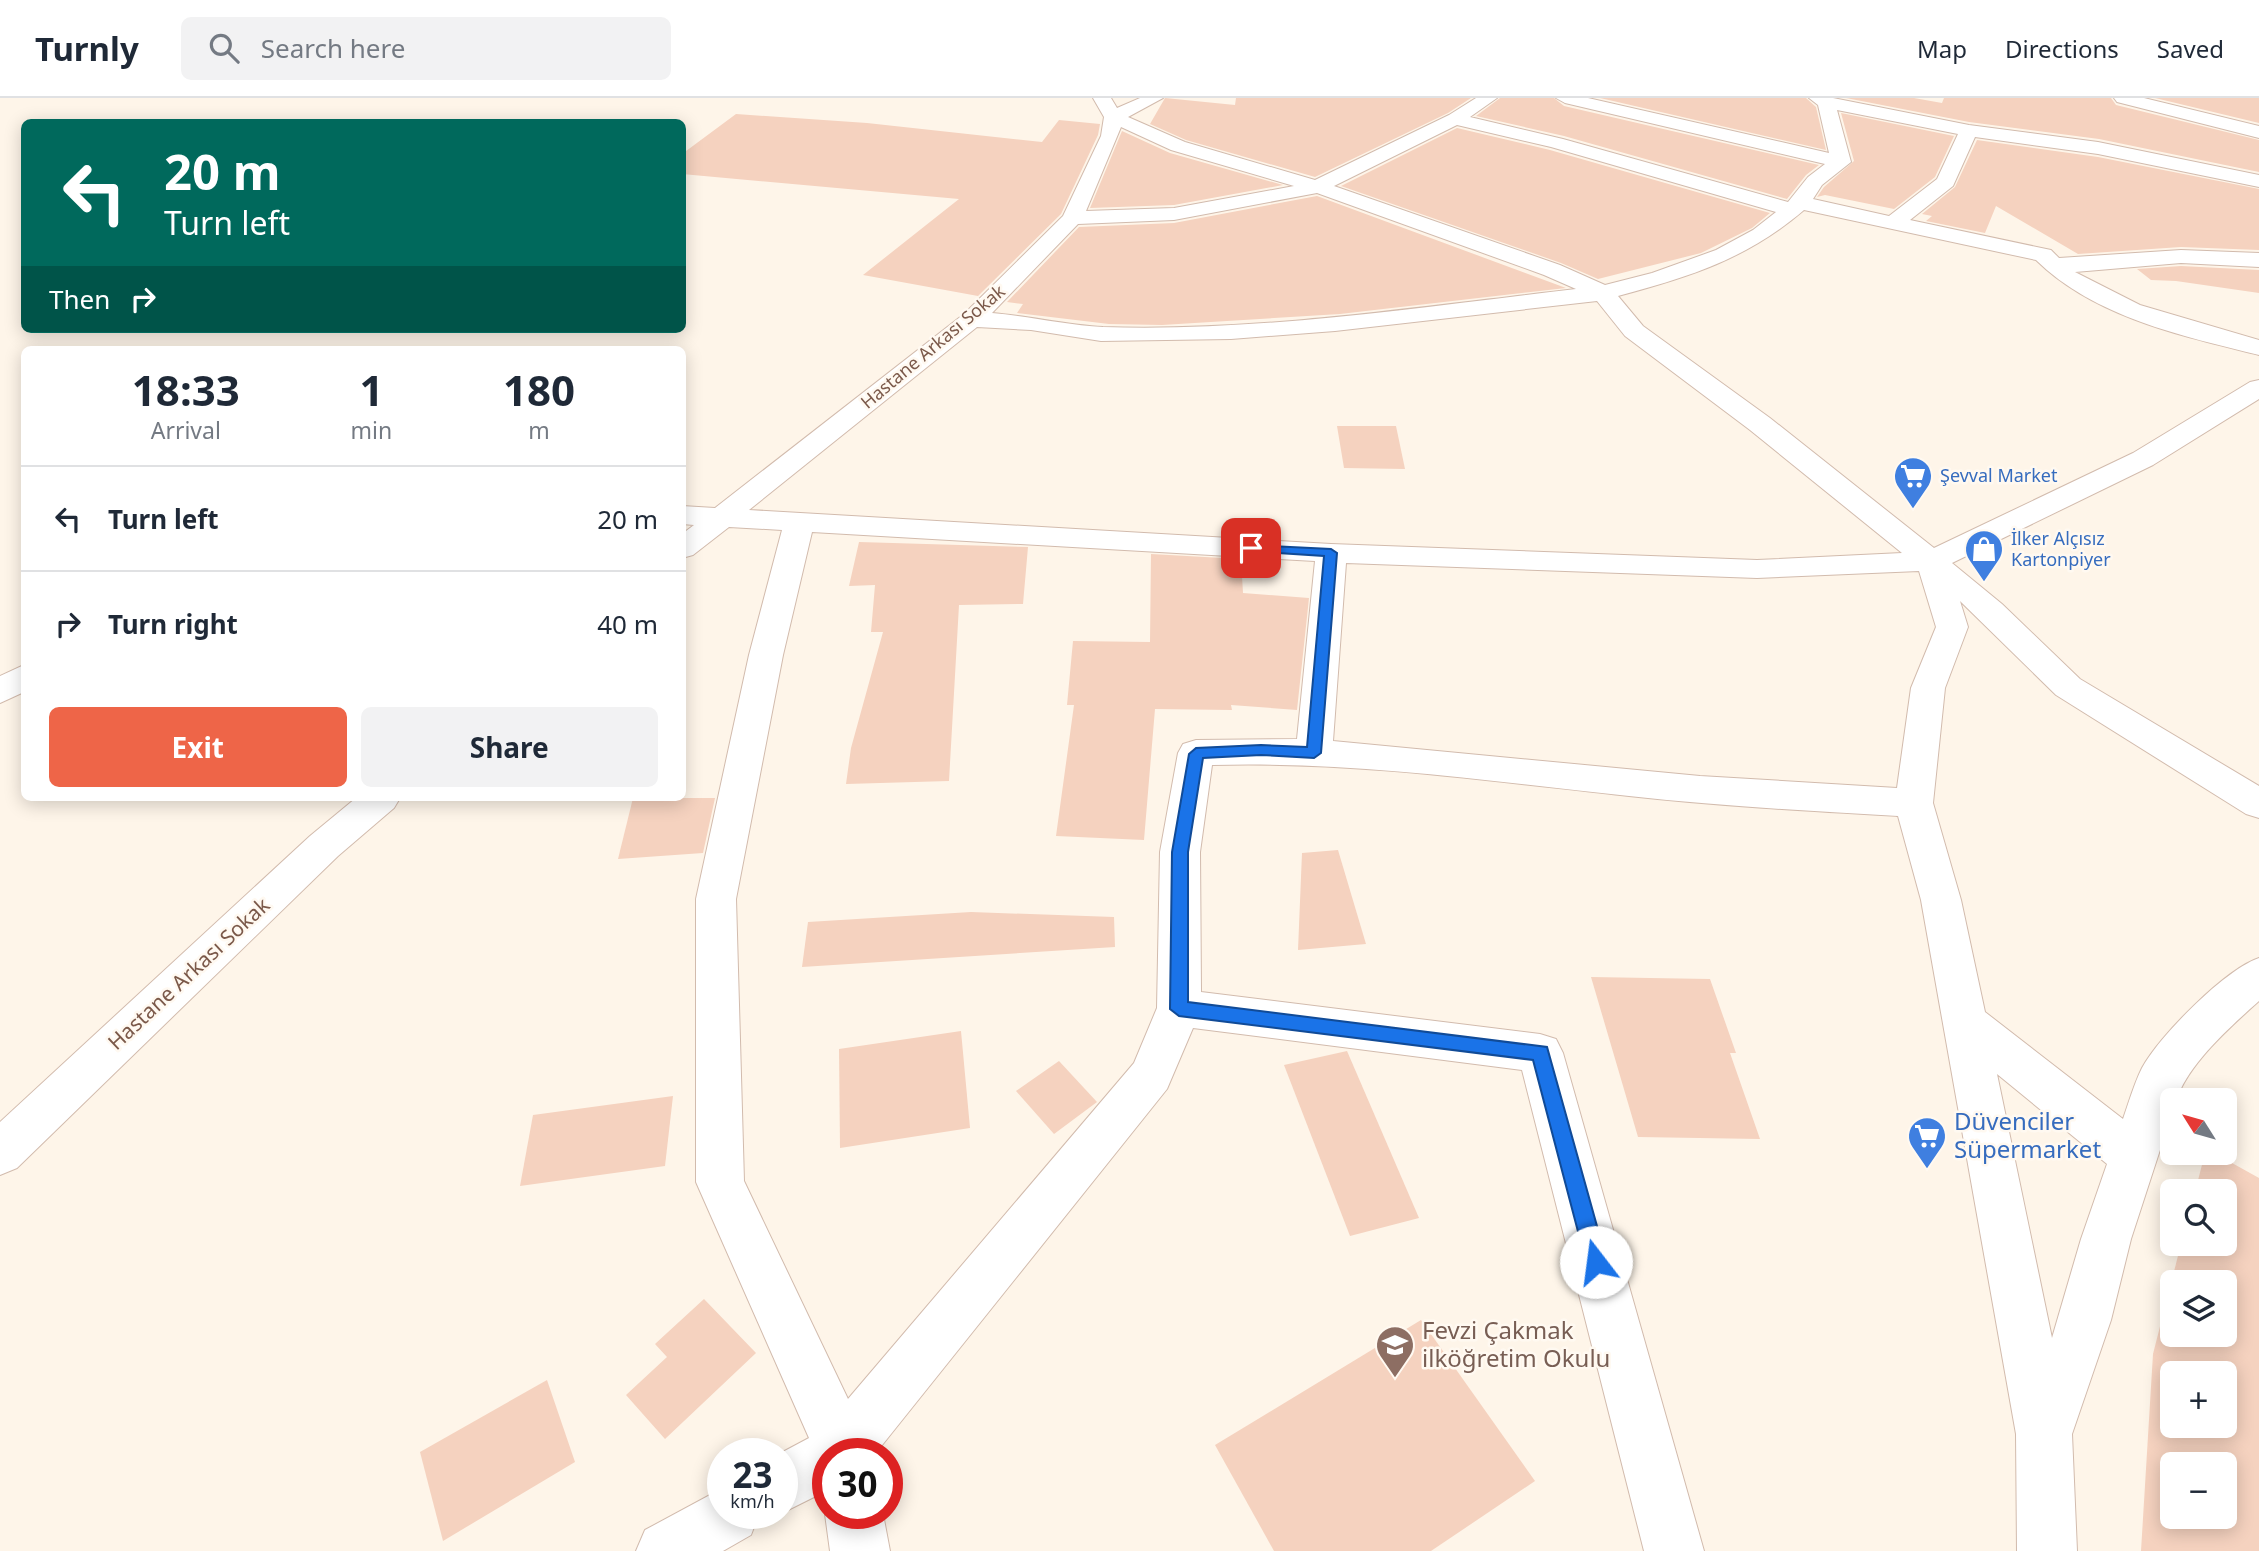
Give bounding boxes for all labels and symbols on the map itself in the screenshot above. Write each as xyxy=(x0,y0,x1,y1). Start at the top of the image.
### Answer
street label: Hastane Arkası Sokak xyxy=(855,279,1010,414)
supermarket icon: Şevval Market xyxy=(1892,455,1934,510)
place label: Şevval Market xyxy=(1940,463,2058,487)
pin xyxy=(1221,518,1281,578)
place label: İlker Alçısız Kartonpiyer xyxy=(2011,526,2111,571)
shop icon: İlker Alçısız Kartonpiyer xyxy=(1963,528,2005,583)
street label: Hastane Arkası Sokak xyxy=(101,890,276,1056)
north arrow xyxy=(2160,1088,2236,1166)
place label: Düvenciler Süpermarket xyxy=(1954,1104,2101,1165)
supermarket icon: Düvenciler Süpermarket xyxy=(1906,1115,1948,1170)
position arrow xyxy=(1559,1225,1633,1299)
place label: Fevzi Çakmak ilköğretim Okulu xyxy=(1422,1313,1610,1374)
school or university icon: Fevzi Çakmak ilköğretim Okulu xyxy=(1374,1324,1416,1379)
speed limit sign: 30 xyxy=(812,1438,903,1529)

